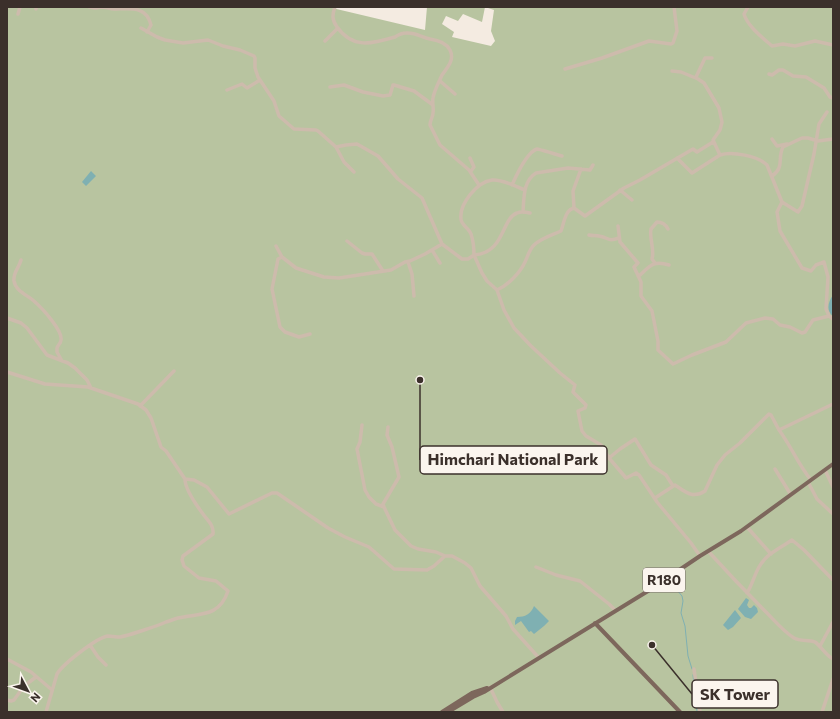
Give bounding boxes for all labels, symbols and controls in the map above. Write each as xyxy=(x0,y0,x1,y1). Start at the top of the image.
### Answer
callout: Himchari National Park xyxy=(420,446,607,474)
text: Himchari National Park xyxy=(428,449,599,468)
road number: R180 xyxy=(643,568,685,592)
north arrow xyxy=(8,671,48,711)
callout: SK Tower xyxy=(692,680,778,708)
text: SK Tower xyxy=(700,684,770,703)
text: N xyxy=(28,691,44,705)

